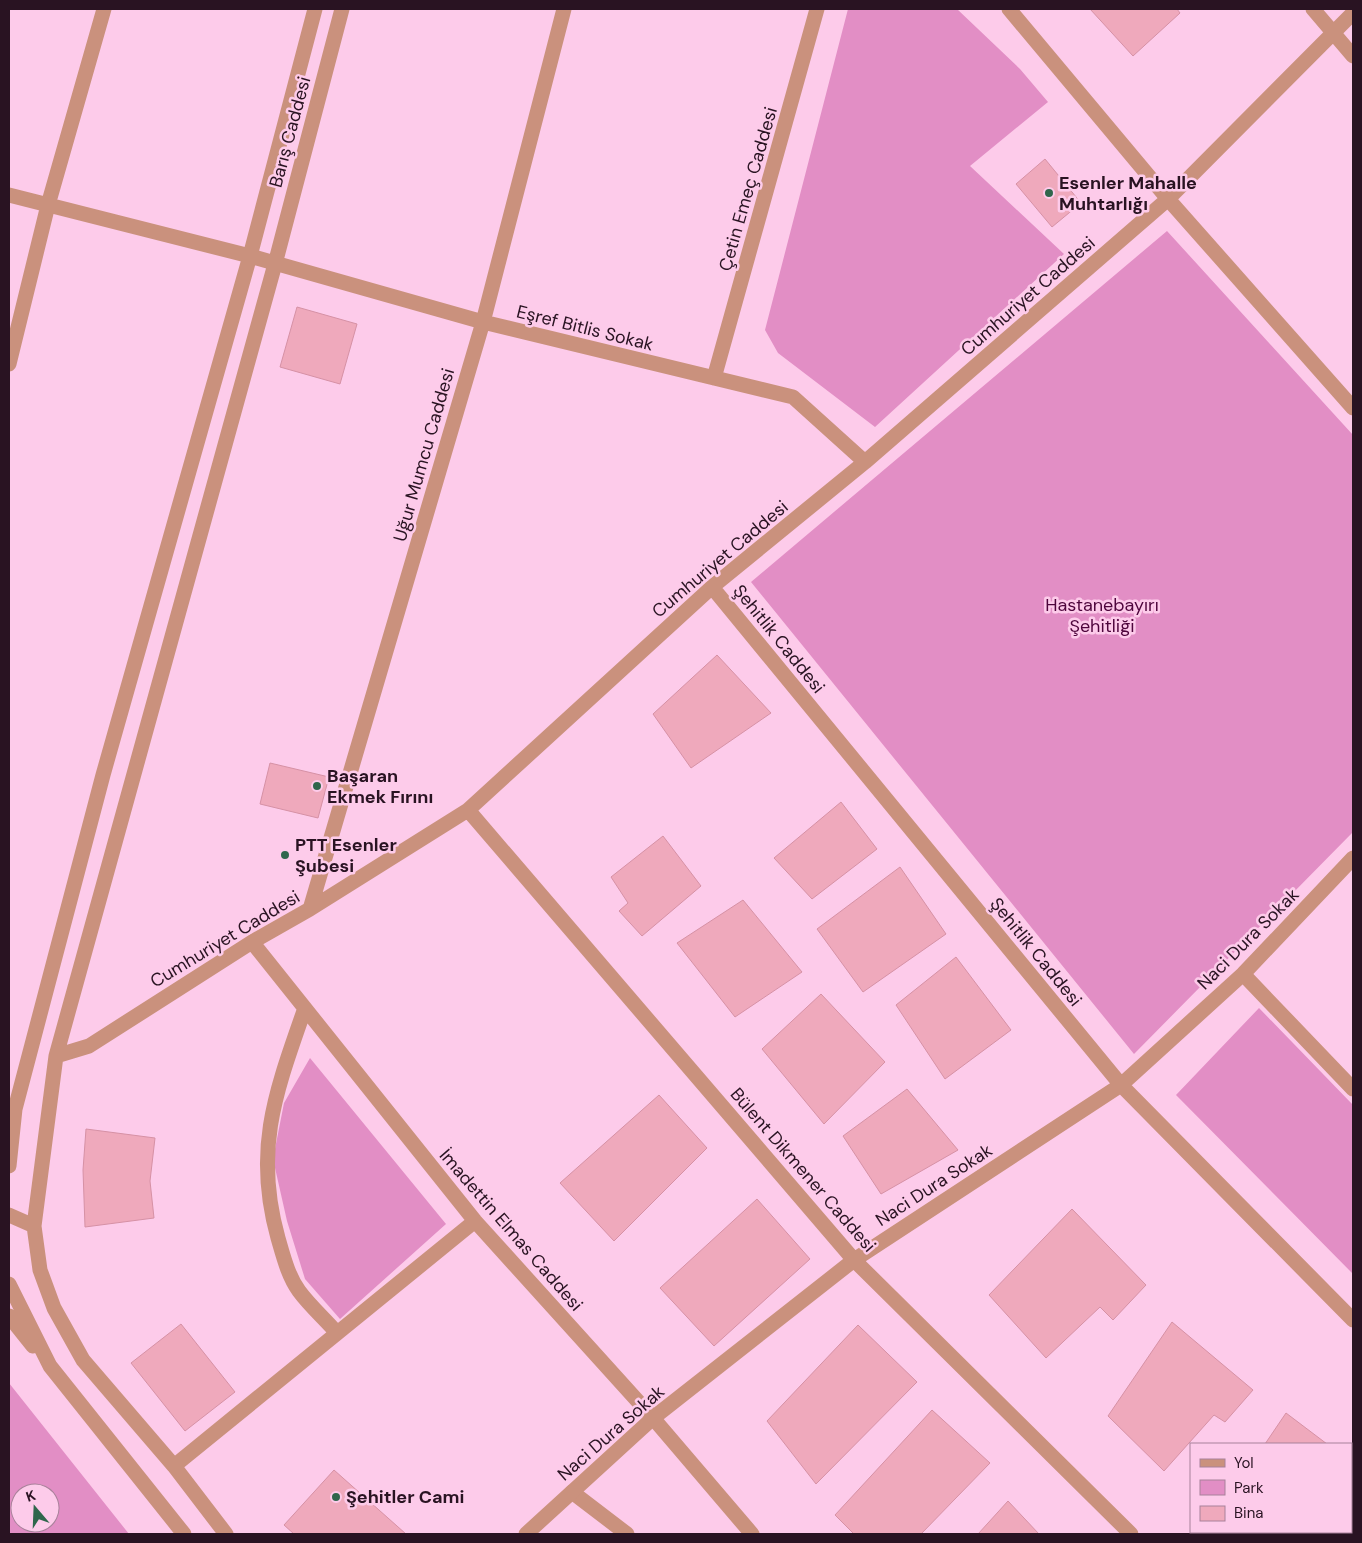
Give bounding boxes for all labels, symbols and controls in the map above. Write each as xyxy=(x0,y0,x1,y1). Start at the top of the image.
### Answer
street label: Barış Caddesi xyxy=(264,74,316,190)
street label: Çetin Emeç Caddesi xyxy=(713,104,783,274)
place label: Esenler Mahalle Muhtarlığı xyxy=(1059,171,1197,216)
marker: Esenler Mahalle Muhtarlığı xyxy=(1043,187,1055,199)
street label: Cumhuriyet Caddesi xyxy=(956,231,1100,361)
street label: Eşref Bitlis Sokak xyxy=(514,299,656,357)
street label: Uğur Mumcu Caddesi xyxy=(388,365,460,545)
street label: Cumhuriyet Caddesi xyxy=(647,495,793,623)
street label: Şehitlik Caddesi xyxy=(728,580,830,698)
park label: Hastanebayırı Şehitliği xyxy=(1045,593,1159,638)
place label: Başaran Ekmek Fırını xyxy=(327,764,433,809)
marker: Başaran Ekmek Fırını xyxy=(311,780,323,792)
place label: PTT Esenler Şubesi xyxy=(295,833,397,878)
marker: PTT Esenler Şubesi xyxy=(279,849,291,861)
street label: Naci Dura Sokak xyxy=(1192,883,1304,995)
street label: Cumhuriyet Caddesi xyxy=(146,885,304,993)
street label: Şehitlik Caddesi xyxy=(985,893,1087,1011)
street label: Bülent Dikmener Caddesi xyxy=(725,1083,881,1257)
street label: Naci Dura Sokak xyxy=(871,1138,997,1232)
street label: İmadettin Elmas Caddesi xyxy=(434,1144,588,1316)
street label: Naci Dura Sokak xyxy=(552,1380,670,1486)
legend xyxy=(1190,1443,1352,1533)
text: Yol xyxy=(1234,1453,1254,1473)
text: Park xyxy=(1234,1478,1264,1498)
north arrow xyxy=(10,1483,60,1533)
place label: Şehitler Cami xyxy=(346,1485,465,1509)
text: K xyxy=(24,1486,38,1506)
marker: Şehitler Cami xyxy=(330,1491,342,1503)
text: Bina xyxy=(1234,1503,1263,1523)

